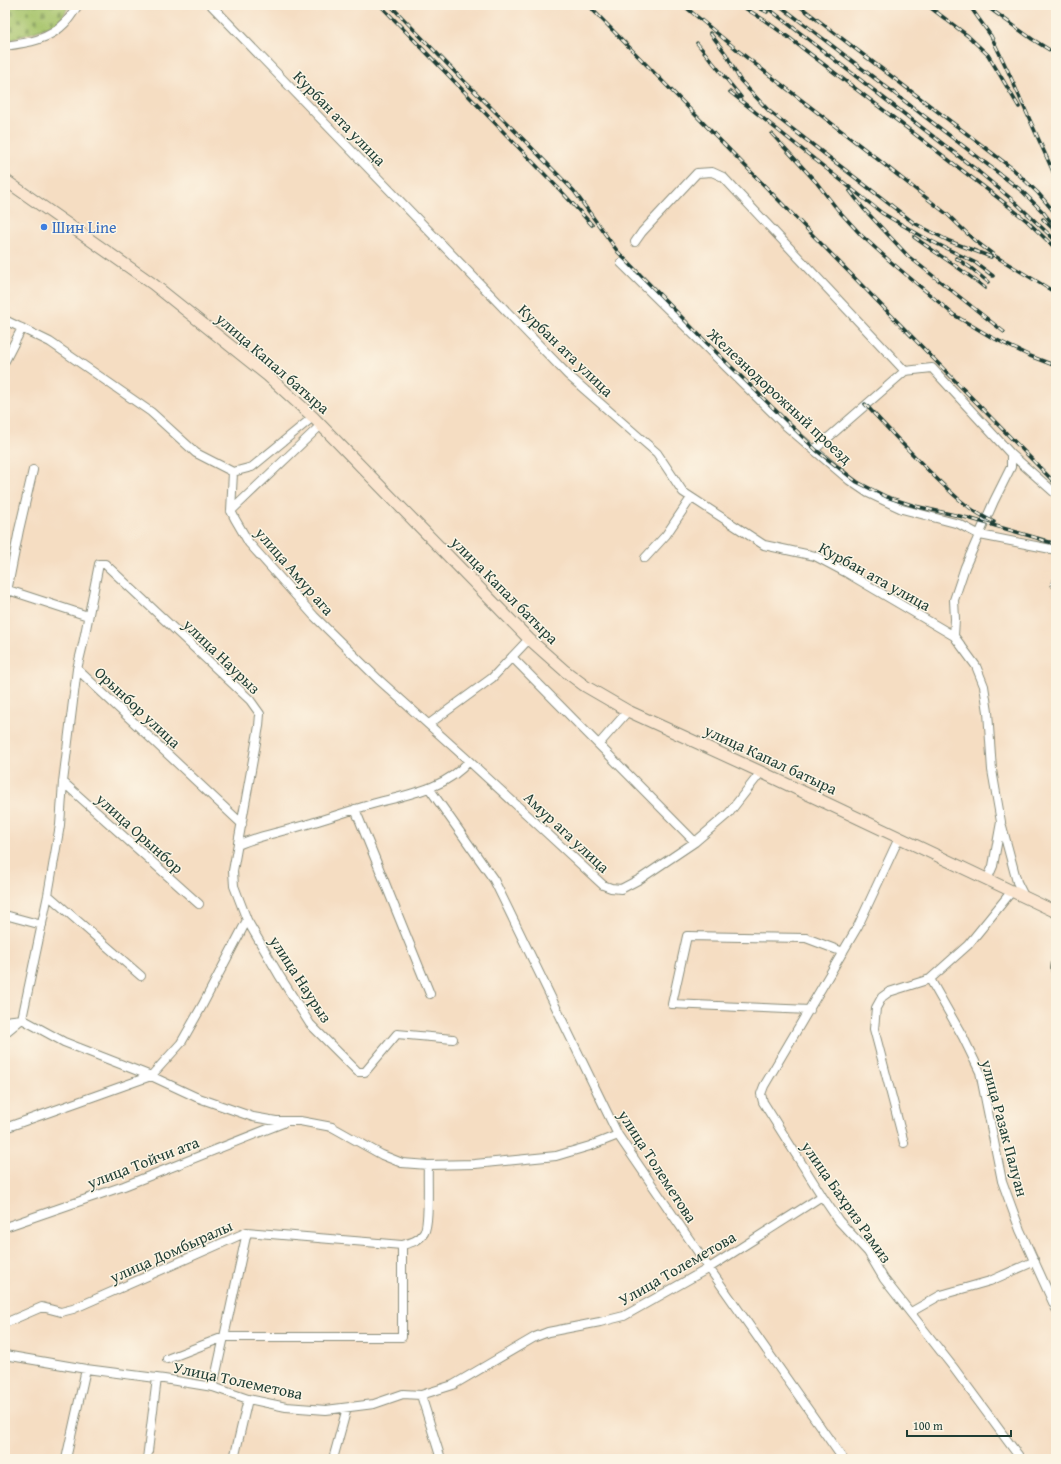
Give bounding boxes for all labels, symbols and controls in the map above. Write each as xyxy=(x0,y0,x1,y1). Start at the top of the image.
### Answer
street label: Курбан ата улица xyxy=(288,65,392,172)
place label: Шин Line xyxy=(52,215,116,239)
marker: Шин Line xyxy=(39,222,49,232)
street label: Курбан ата улица xyxy=(513,298,620,402)
street label: улица Капал батыра xyxy=(210,306,336,420)
street label: Железнодорожный проезд xyxy=(702,322,858,470)
street label: улица Амур ага xyxy=(249,521,340,621)
street label: улица Капал батыра xyxy=(445,530,565,650)
street label: Курбан ата улица xyxy=(815,535,936,617)
street label: улица Наурыз xyxy=(177,612,266,699)
street label: Орынбор улица xyxy=(89,661,187,754)
street label: улица Капал батыра xyxy=(700,717,842,800)
street label: улица Орынбор xyxy=(90,786,189,879)
street label: Амур ага улица xyxy=(519,786,616,879)
street label: улица Наурыз xyxy=(263,930,338,1027)
street label: улица Разак Палуан xyxy=(975,1056,1035,1199)
street label: улица Толеметова xyxy=(612,1104,704,1228)
street label: улица Тойчи ата xyxy=(83,1130,203,1195)
street label: улица Бахриз Рамиз xyxy=(795,1135,898,1268)
street label: улица Домбыралы xyxy=(105,1213,236,1289)
street label: Улица Толеметова xyxy=(614,1224,740,1311)
street label: Улица Толеметова xyxy=(171,1355,305,1406)
scale bar xyxy=(907,1412,1011,1438)
text: 100 m xyxy=(913,1417,943,1434)

